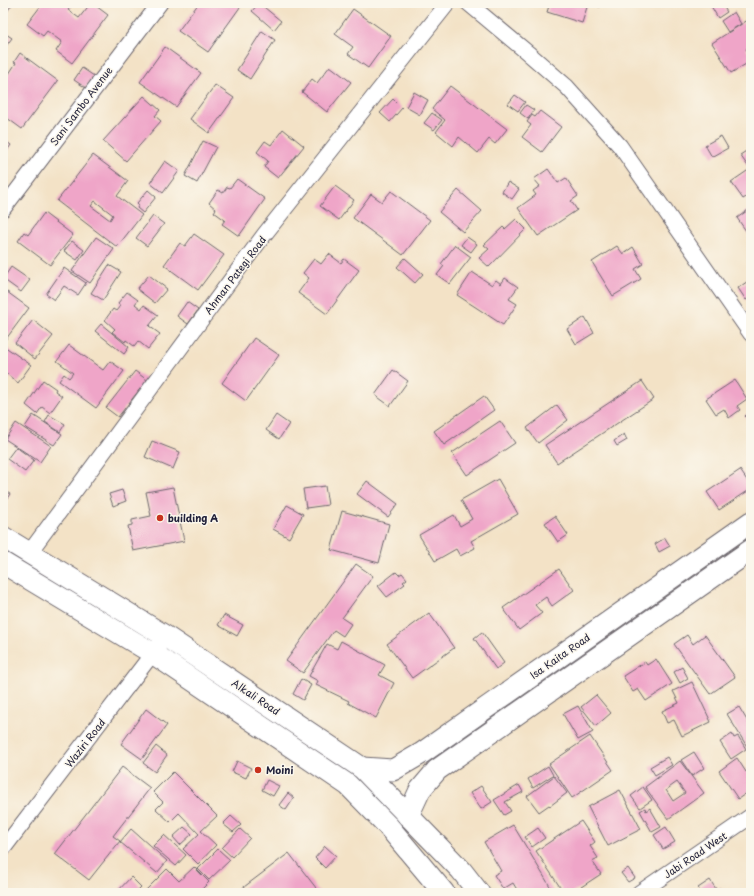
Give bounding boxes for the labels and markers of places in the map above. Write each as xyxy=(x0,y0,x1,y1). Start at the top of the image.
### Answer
place label: building A xyxy=(168,510,218,525)
marker: building A xyxy=(155,513,165,523)
place label: Moini xyxy=(266,762,294,777)
marker: Moini xyxy=(253,765,263,775)

